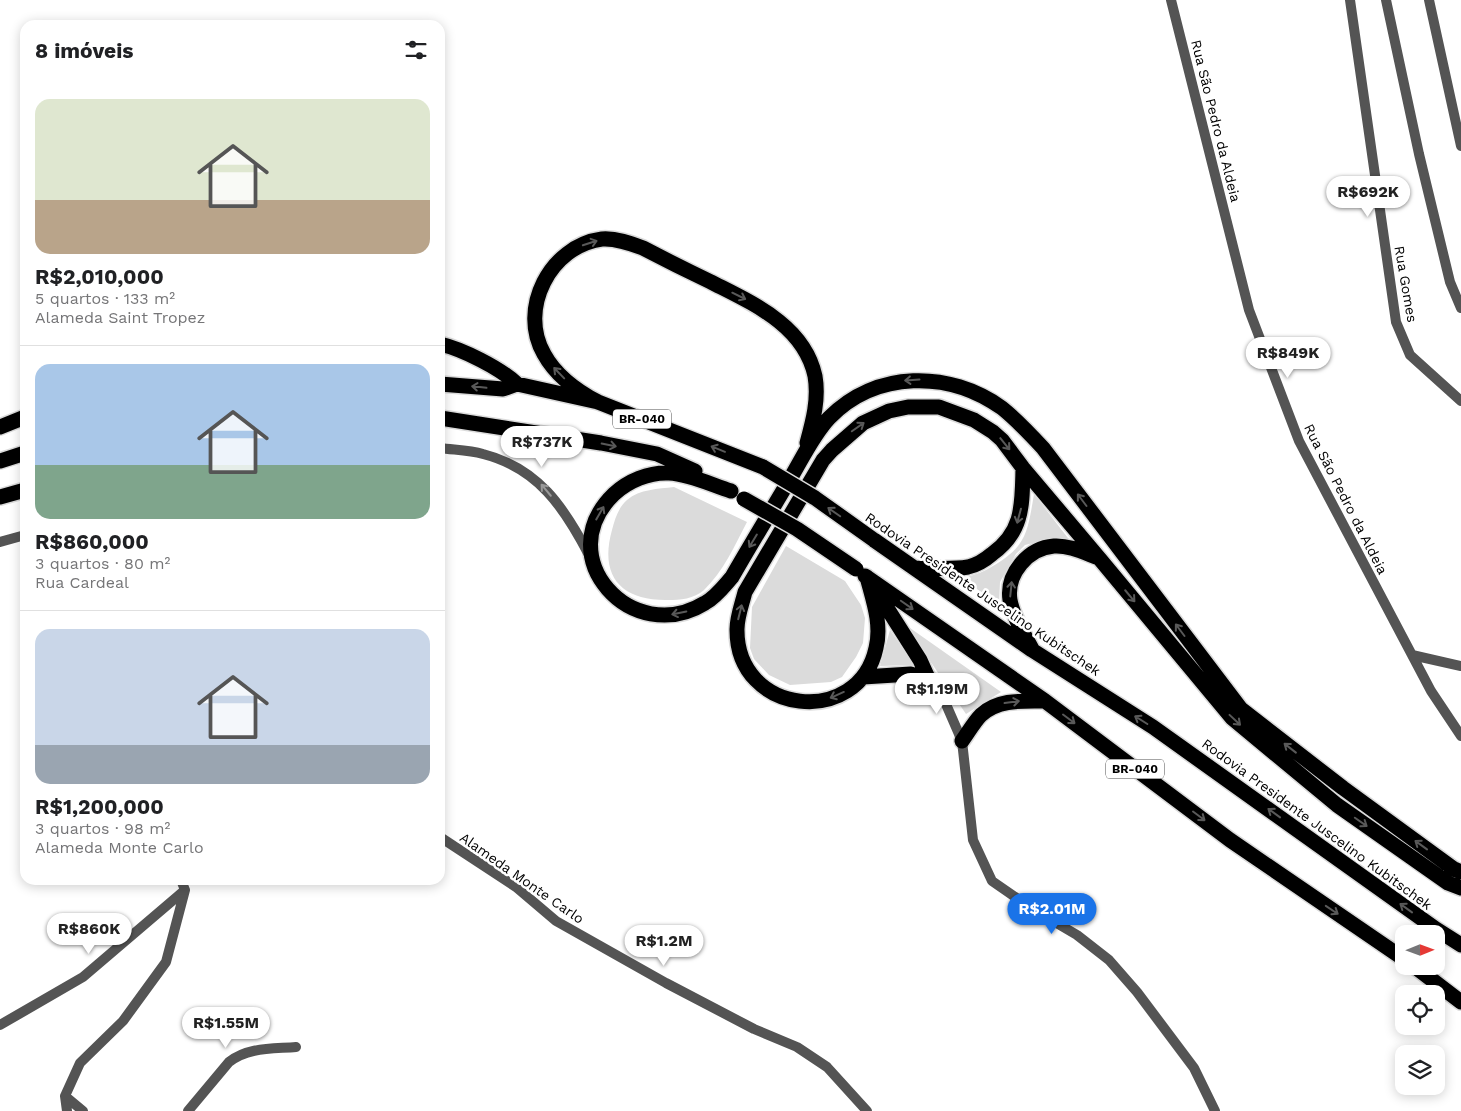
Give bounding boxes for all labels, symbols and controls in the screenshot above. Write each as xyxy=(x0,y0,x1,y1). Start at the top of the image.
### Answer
icon: filters xyxy=(402,36,430,64)
text: 8 imóveis xyxy=(35,38,134,63)
street label: Rua São Pedro da Aldeia xyxy=(1188,38,1244,204)
icon: home xyxy=(188,131,278,221)
pin: R$692K xyxy=(1327,176,1409,218)
text: R$692K xyxy=(1337,182,1399,201)
one-way arrow xyxy=(582,238,597,247)
street label: Rua Gomes xyxy=(1391,244,1421,324)
text: R$2,010,000 xyxy=(35,264,164,289)
text: 5 quartos · 133 m² xyxy=(35,289,175,308)
one-way arrow xyxy=(731,292,746,301)
text: Alameda Saint Tropez xyxy=(35,308,205,327)
pin: R$849K xyxy=(1247,336,1329,379)
text: R$849K xyxy=(1257,343,1319,362)
one-way arrow xyxy=(553,367,565,380)
one-way arrow xyxy=(905,376,921,385)
one-way arrow xyxy=(471,382,487,392)
icon: home xyxy=(188,397,278,487)
road number: BR-040 xyxy=(613,409,671,428)
street label: Rua São Pedro da Aldeia xyxy=(1301,421,1391,577)
one-way arrow xyxy=(851,422,865,432)
pin: R$737K xyxy=(501,426,583,468)
text: R$737K xyxy=(512,432,572,451)
one-way arrow xyxy=(1000,437,1011,450)
one-way arrow xyxy=(601,440,617,450)
one-way arrow xyxy=(711,444,726,453)
one-way arrow xyxy=(541,484,552,497)
one-way arrow xyxy=(1077,493,1087,507)
one-way arrow xyxy=(595,505,605,520)
one-way arrow xyxy=(827,507,841,517)
one-way arrow xyxy=(1014,508,1023,524)
street label: Rodovia Presidente Juscelino Kubitschek xyxy=(862,509,1104,679)
text: R$860,000 xyxy=(35,529,149,554)
one-way arrow xyxy=(748,534,758,548)
text: 3 quartos · 80 m² xyxy=(35,554,170,573)
text: Rua Cardeal xyxy=(35,573,129,592)
one-way arrow xyxy=(1006,582,1016,598)
one-way arrow xyxy=(1125,589,1136,602)
one-way arrow xyxy=(900,600,914,610)
one-way arrow xyxy=(736,604,745,620)
one-way arrow xyxy=(671,609,687,618)
one-way arrow xyxy=(1174,624,1185,637)
icon: home xyxy=(188,662,278,752)
pin: R$1.19M xyxy=(891,672,983,715)
text: R$1.19M xyxy=(906,679,968,698)
one-way arrow xyxy=(830,691,845,701)
one-way arrow xyxy=(1004,697,1020,707)
one-way arrow xyxy=(1062,714,1075,725)
one-way arrow xyxy=(1134,714,1148,725)
one-way arrow xyxy=(1229,714,1242,726)
street label: Rodovia Presidente Juscelino Kubitschek xyxy=(1199,735,1435,913)
one-way arrow xyxy=(1284,742,1297,753)
road number: BR-040 xyxy=(1106,760,1164,779)
text: R$1,200,000 xyxy=(35,794,164,819)
one-way arrow xyxy=(1267,808,1281,818)
one-way arrow xyxy=(1192,811,1205,822)
one-way arrow xyxy=(1354,817,1368,827)
text: 3 quartos · 98 m² xyxy=(35,819,170,838)
street label: Alameda Monte Carlo xyxy=(457,829,587,927)
text: Alameda Monte Carlo xyxy=(35,838,204,857)
one-way arrow xyxy=(1414,840,1428,850)
pin: R$2.01M xyxy=(1006,892,1098,935)
text: R$2.01M xyxy=(1018,899,1086,918)
one-way arrow xyxy=(1399,903,1413,913)
one-way arrow xyxy=(1325,905,1339,915)
pin: R$860K xyxy=(48,912,130,955)
text: R$860K xyxy=(58,919,120,938)
pin: R$1.2M xyxy=(623,924,705,967)
north arrow xyxy=(1395,925,1445,975)
map controls xyxy=(1395,925,1445,1095)
text: R$1.2M xyxy=(636,931,692,950)
button: locate xyxy=(1395,985,1445,1035)
pin: R$1.55M xyxy=(180,1006,272,1049)
text: R$1.55M xyxy=(193,1013,259,1032)
button: layers xyxy=(1395,1045,1445,1095)

